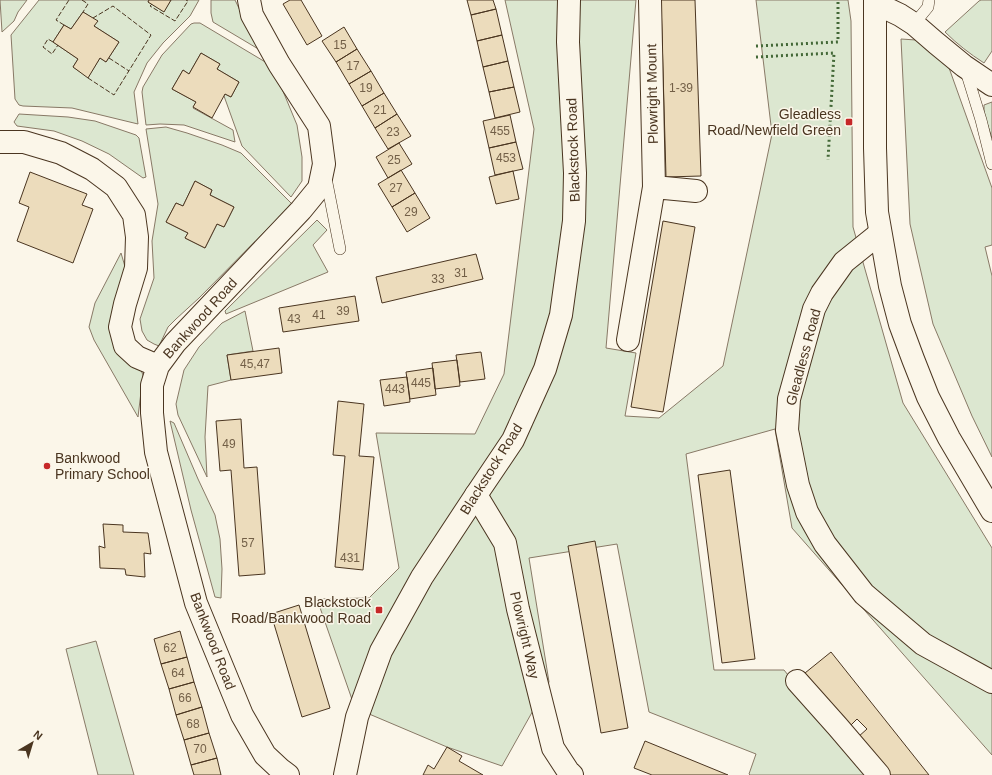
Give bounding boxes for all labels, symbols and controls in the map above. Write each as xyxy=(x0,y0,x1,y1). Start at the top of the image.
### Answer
house number: 15 xyxy=(333,38,347,52)
street label: Plowright Mount xyxy=(643,44,661,144)
house number: 17 xyxy=(346,59,360,73)
house number: 19 xyxy=(359,81,373,95)
house number: 1-39 xyxy=(669,81,693,95)
street label: Blackstock Road xyxy=(563,98,583,202)
house number: 21 xyxy=(373,103,387,117)
place label: Gleadless Road/Newfield Green xyxy=(707,106,841,138)
marker: Gleadless Road/Newfield Green xyxy=(844,117,854,127)
house number: 455 xyxy=(490,124,510,138)
house number: 23 xyxy=(386,125,400,139)
house number: 453 xyxy=(496,151,516,165)
house number: 25 xyxy=(387,153,401,167)
house number: 27 xyxy=(389,181,403,195)
house number: 29 xyxy=(404,205,418,219)
house number: 31 xyxy=(454,266,468,280)
house number: 33 xyxy=(431,272,445,286)
street label: Bankwood Road xyxy=(160,274,240,362)
house number: 39 xyxy=(336,304,350,318)
street label: Gleadless Road xyxy=(782,307,824,407)
house number: 41 xyxy=(312,308,326,322)
house number: 43 xyxy=(287,312,301,326)
house number: 45,47 xyxy=(240,357,270,371)
house number: 445 xyxy=(411,376,431,390)
house number: 443 xyxy=(385,382,405,396)
street label: Blackstock Road xyxy=(457,421,525,517)
house number: 49 xyxy=(222,437,236,451)
place label: Bankwood Primary School xyxy=(55,450,150,482)
marker: Bankwood Primary School xyxy=(42,461,52,471)
house number: 57 xyxy=(241,536,255,550)
house number: 431 xyxy=(340,551,360,565)
street label: Bankwood Road xyxy=(187,590,239,692)
street label: Plowright Way xyxy=(507,590,543,680)
place label: Blackstock Road/Bankwood Road xyxy=(231,594,372,626)
marker: Blackstock Road/Bankwood Road xyxy=(374,605,384,615)
house number: 62 xyxy=(163,641,177,655)
house number: 64 xyxy=(171,666,185,680)
house number: 66 xyxy=(178,691,192,705)
house number: 68 xyxy=(186,717,200,731)
north arrow xyxy=(12,723,52,763)
text: N xyxy=(31,728,45,742)
house number: 70 xyxy=(193,742,207,756)

